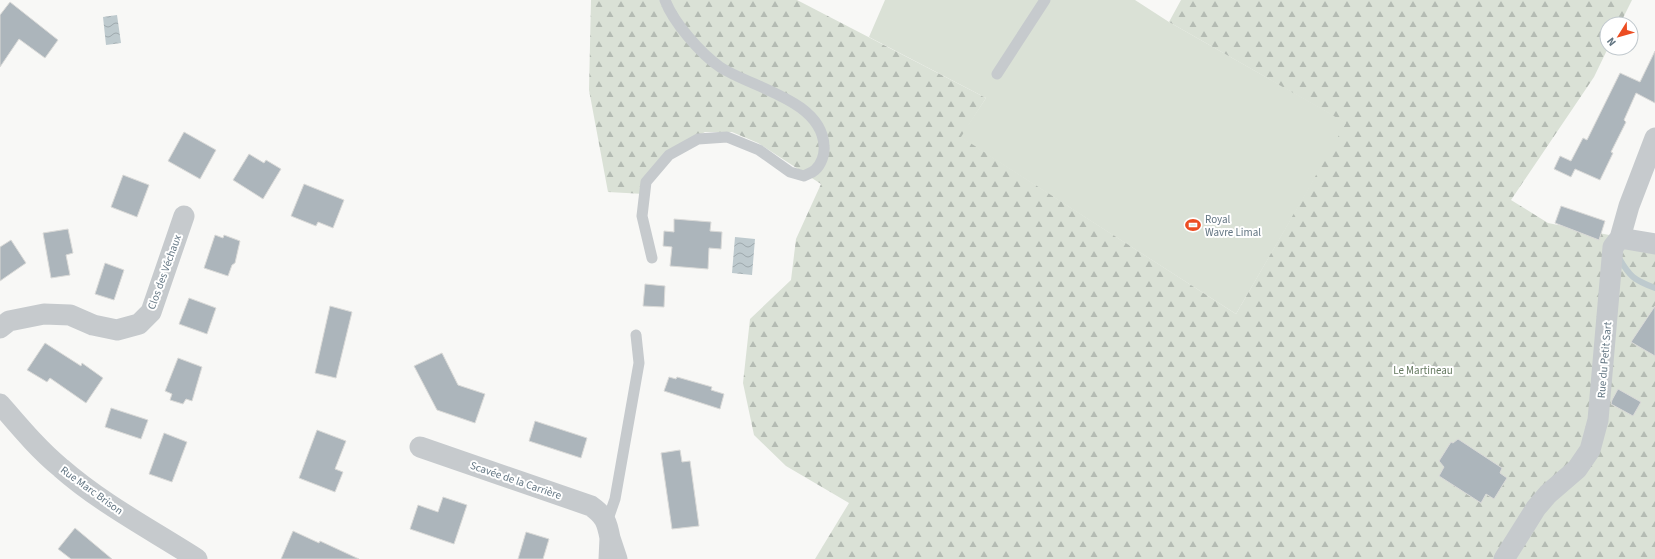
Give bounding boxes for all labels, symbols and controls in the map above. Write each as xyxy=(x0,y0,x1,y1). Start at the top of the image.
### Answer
north arrow xyxy=(1599,16,1639,56)
text: N xyxy=(1603,34,1620,49)
place label: Royal Wavre Limal xyxy=(1205,212,1261,240)
sports icon: Royal Wavre Limal xyxy=(1184,216,1202,234)
street label: Clos des Véchaux xyxy=(144,233,185,312)
street label: Rue du Petit Sart xyxy=(1594,321,1615,399)
park label: Le Martineau xyxy=(1393,363,1453,378)
street label: Scavée de la Carrière xyxy=(468,458,564,503)
street label: Rue Marc Brison xyxy=(57,463,126,518)

